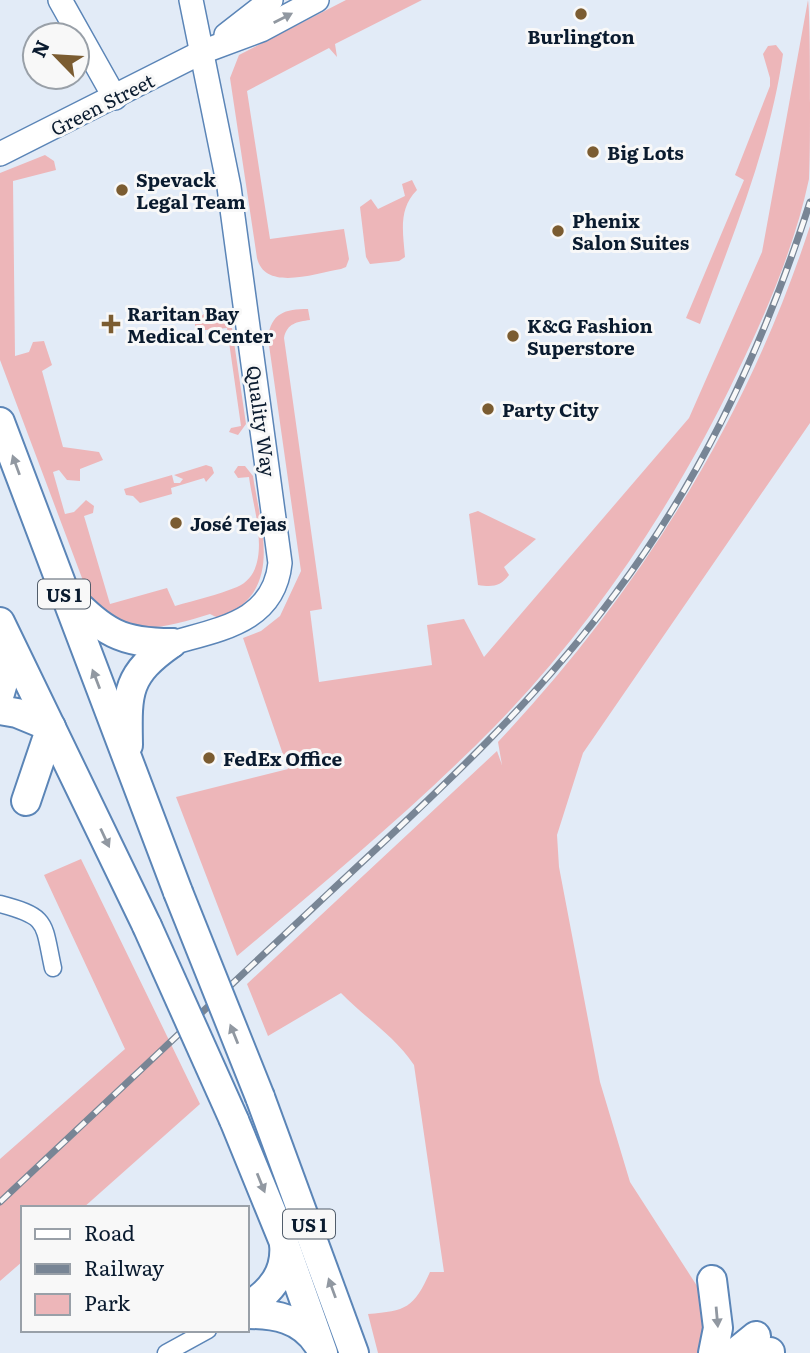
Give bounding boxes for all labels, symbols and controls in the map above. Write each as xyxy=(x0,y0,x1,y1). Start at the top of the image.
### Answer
marker: Burlington xyxy=(573,6,589,22)
one-way arrow xyxy=(273,13,293,24)
north arrow xyxy=(21,21,91,91)
place label: Burlington xyxy=(527,22,635,50)
text: N xyxy=(24,35,56,62)
street label: Green Street xyxy=(45,66,159,142)
place label: Big Lots xyxy=(607,138,684,166)
marker: Big Lots xyxy=(585,144,601,160)
place label: Spevack Legal Team xyxy=(136,165,246,215)
marker: Spevack Legal Team xyxy=(114,182,130,198)
place label: Phenix Salon Suites xyxy=(572,206,689,256)
marker: Phenix Salon Suites xyxy=(550,223,566,239)
place label: Raritan Bay Medical Center xyxy=(127,299,274,349)
place label: K&G Fashion Superstore xyxy=(527,311,653,361)
marker: Raritan Bay Medical Center xyxy=(101,314,121,334)
marker: K&G Fashion Superstore xyxy=(505,328,521,344)
street label: Quality Way xyxy=(240,364,284,478)
place label: Party City xyxy=(502,395,599,423)
marker: Party City xyxy=(480,401,496,417)
one-way arrow xyxy=(11,455,22,476)
place label: José Tejas xyxy=(190,509,287,537)
marker: José Tejas xyxy=(168,515,184,531)
road number: US 1 xyxy=(38,580,90,608)
one-way arrow xyxy=(90,668,101,689)
place label: FedEx Office xyxy=(223,744,343,772)
marker: FedEx Office xyxy=(201,750,217,766)
one-way arrow xyxy=(99,828,111,848)
one-way arrow xyxy=(229,1023,240,1044)
one-way arrow xyxy=(255,1172,266,1193)
legend xyxy=(21,1206,248,1332)
road number: US 1 xyxy=(283,1210,335,1238)
text: Road xyxy=(84,1216,135,1247)
text: Railway xyxy=(84,1251,165,1282)
one-way arrow xyxy=(326,1278,337,1299)
text: Park xyxy=(84,1286,130,1317)
one-way arrow xyxy=(712,1306,723,1328)

